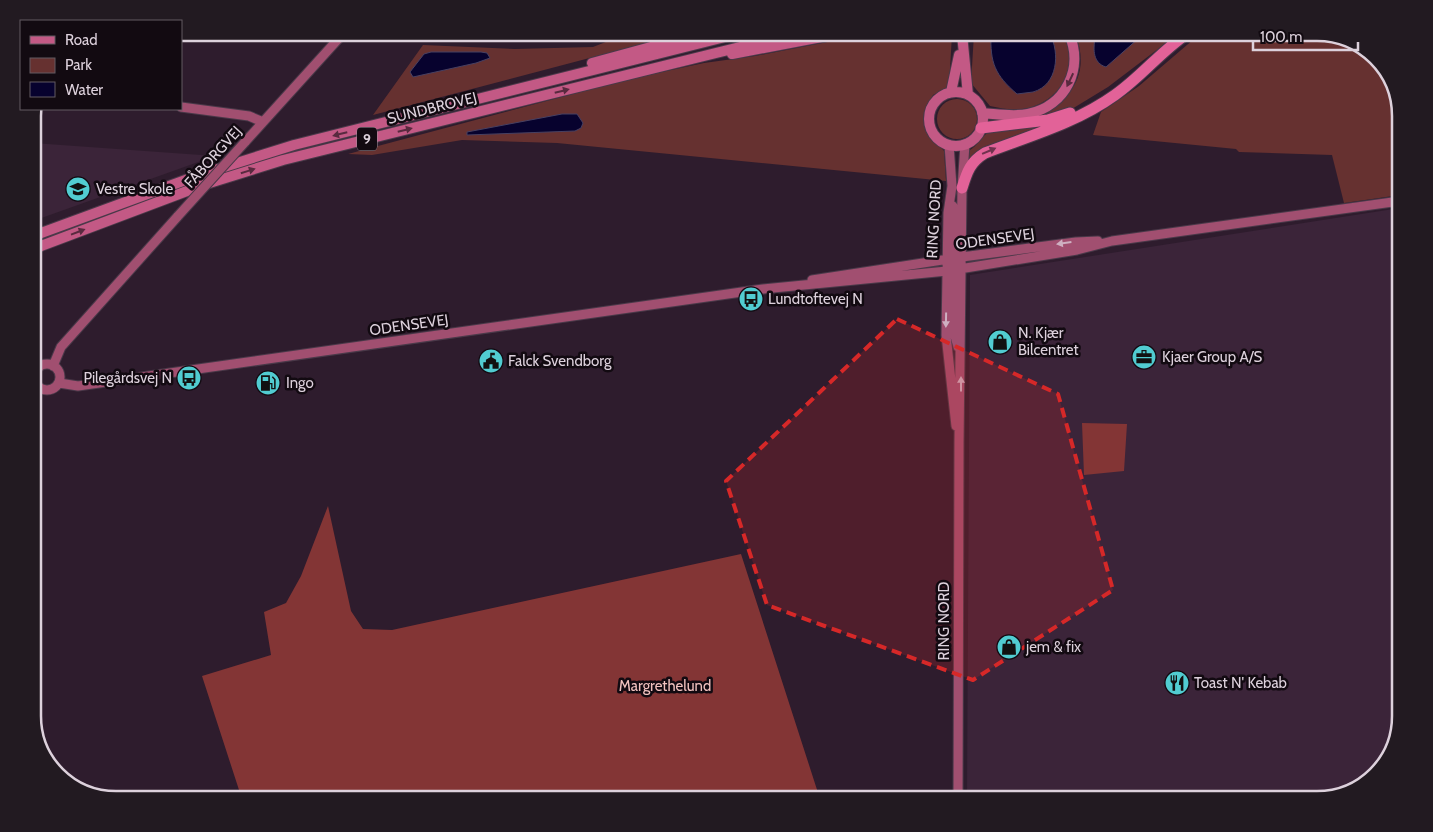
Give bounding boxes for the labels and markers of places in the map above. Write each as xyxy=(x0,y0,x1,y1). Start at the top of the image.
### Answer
school or university icon: Vestre Skole xyxy=(65,176,91,202)
place label: Vestre Skole xyxy=(96,180,174,198)
bus stop icon: Lundtoftevej N xyxy=(738,286,764,312)
place label: Lundtoftevej N xyxy=(768,290,863,308)
place label: N. Kjær Bilcentret xyxy=(1018,324,1079,359)
shop icon: N. Kjær Bilcentret xyxy=(987,329,1013,355)
office icon: Kjaer Group A/S xyxy=(1131,344,1157,370)
public building icon: Falck Svendborg xyxy=(478,348,504,374)
place label: Kjaer Group A/S xyxy=(1162,348,1262,366)
place label: Falck Svendborg xyxy=(508,352,612,370)
bus stop icon: Pilegårdsvej N xyxy=(176,365,202,391)
place label: Pilegårdsvej N xyxy=(83,369,172,387)
fuel station icon: Ingo xyxy=(255,370,281,396)
place label: Ingo xyxy=(286,374,314,392)
shop icon: jem & fix xyxy=(996,634,1022,660)
place label: jem & fix xyxy=(1025,638,1081,656)
restaurant icon: Toast N' Kebab xyxy=(1164,670,1190,696)
place label: Toast N' Kebab xyxy=(1194,674,1287,692)

